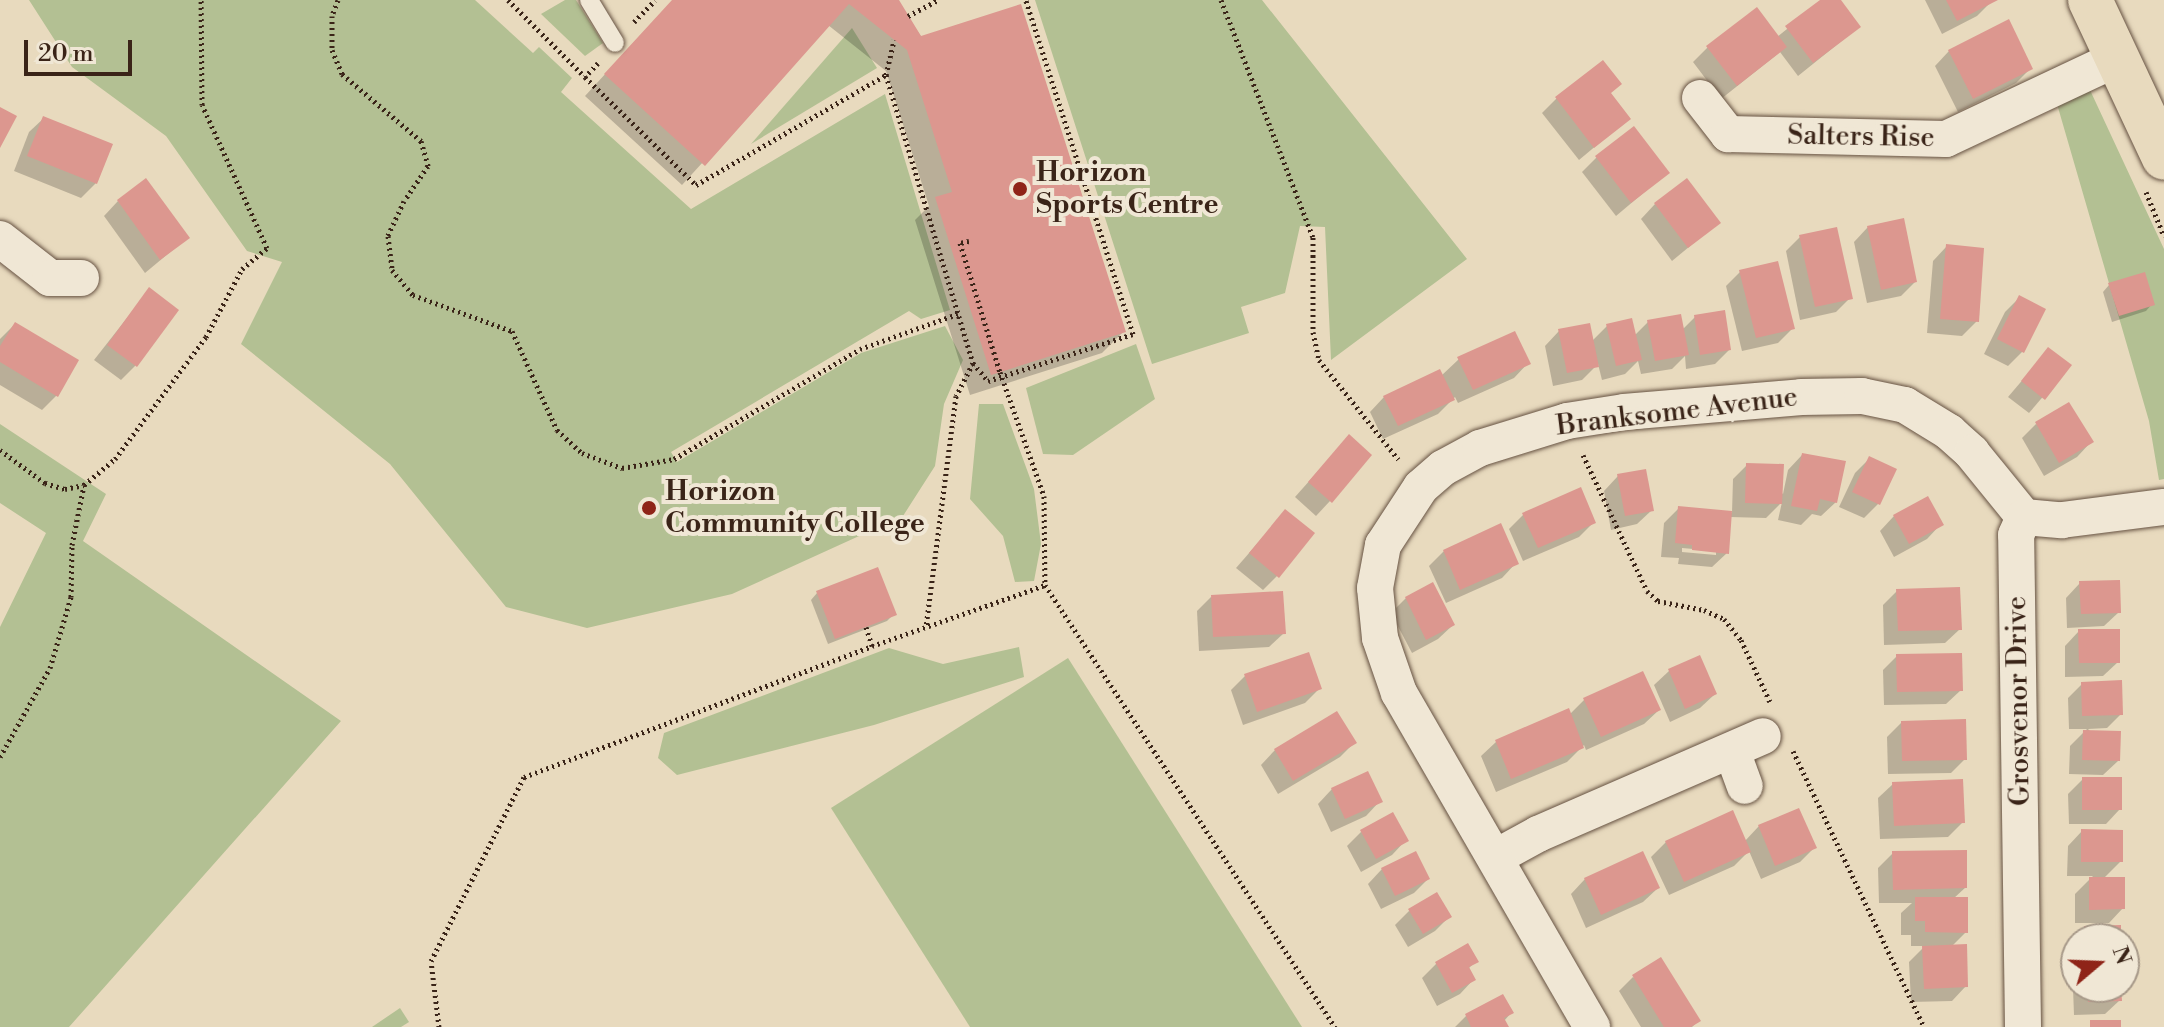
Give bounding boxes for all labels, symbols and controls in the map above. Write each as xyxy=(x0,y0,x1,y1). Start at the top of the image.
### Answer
scale bar xyxy=(28,24,136,74)
text: 20 m xyxy=(38,39,94,69)
street label: Salters Rise xyxy=(1787,119,1935,155)
place label: Horizon Sports Centre xyxy=(1036,156,1218,222)
marker: Horizon Sports Centre xyxy=(1011,180,1029,198)
street label: Branksome Avenue xyxy=(1554,381,1800,443)
place label: Horizon Community College xyxy=(665,475,925,541)
marker: Horizon Community College xyxy=(640,499,658,517)
street label: Grosvenor Drive xyxy=(2000,596,2038,806)
north arrow xyxy=(2060,923,2140,1003)
text: N xyxy=(2106,943,2137,968)

